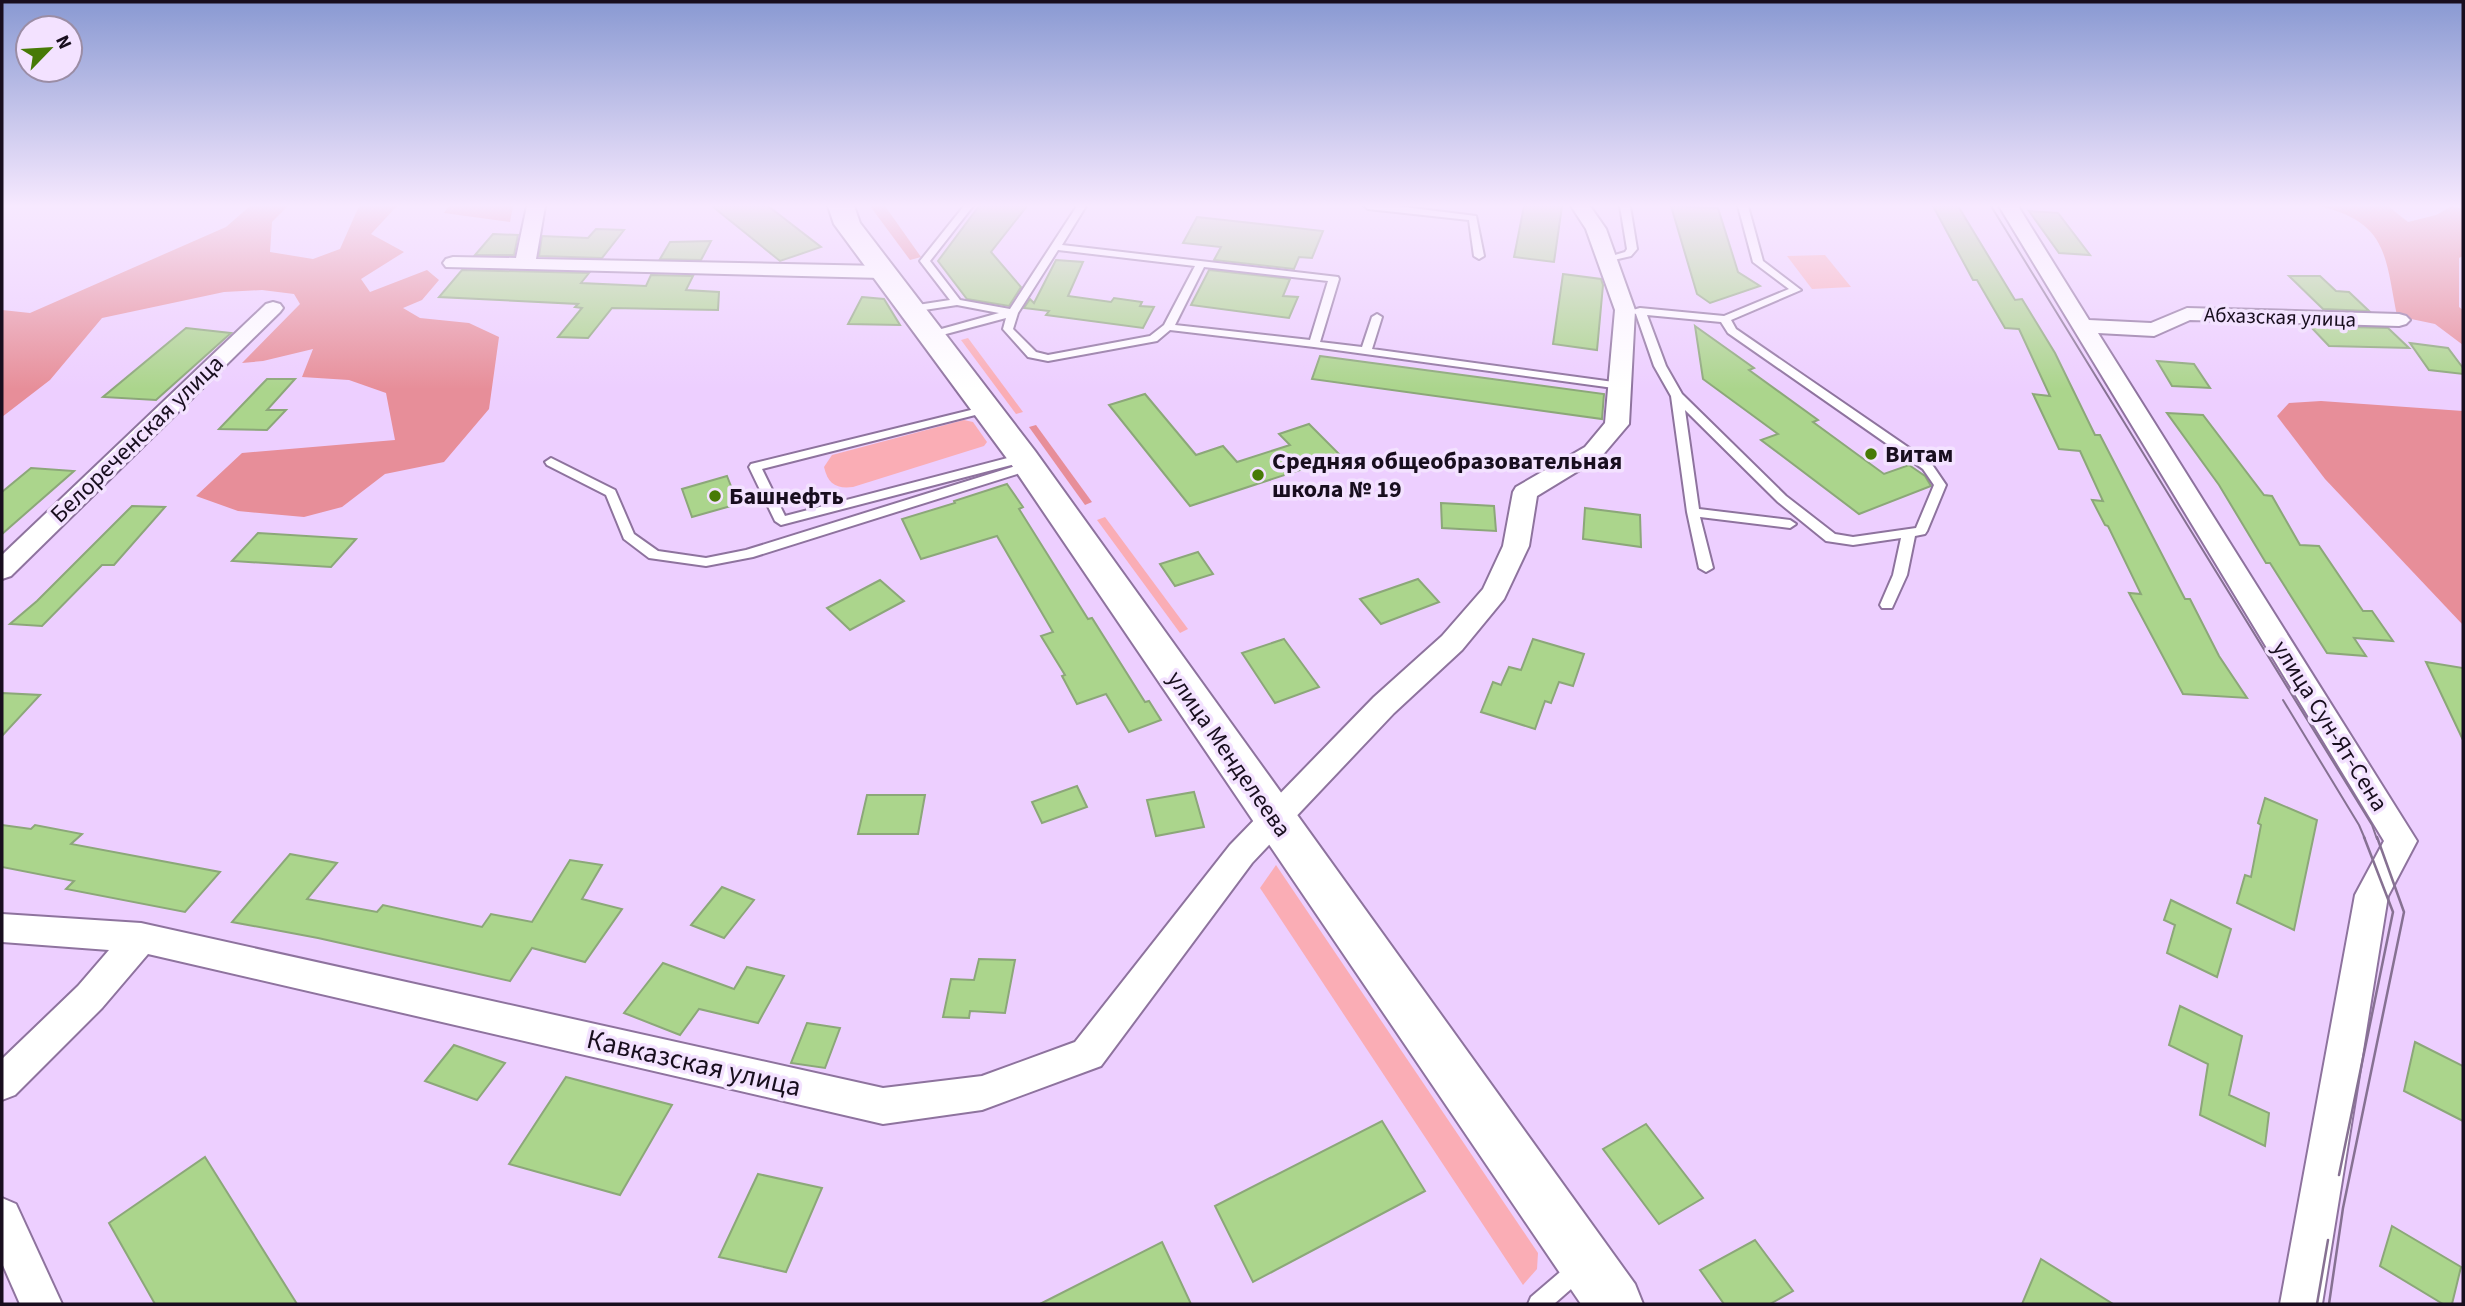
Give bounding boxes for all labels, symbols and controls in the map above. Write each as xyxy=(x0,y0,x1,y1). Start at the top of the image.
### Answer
north arrow xyxy=(14,14,84,84)
text: N xyxy=(48,31,78,54)
street label: Абхазская улица xyxy=(2203,299,2357,335)
street label: Белореченская улица xyxy=(42,347,232,531)
place label: Витам xyxy=(1885,437,1953,472)
place label: Средняя общеобразовательная школа № 19 xyxy=(1272,444,1622,507)
marker: Витам xyxy=(1863,446,1879,462)
marker: Средняя общеобразовательная школа № 19 xyxy=(1250,467,1266,483)
place label: Башнефть xyxy=(729,479,844,514)
marker: Башнефть xyxy=(707,488,723,504)
street label: улица Сун-Ят-Сена xyxy=(2263,634,2397,818)
street label: улица Менделеева xyxy=(1158,664,1300,844)
street label: Кавказская улица xyxy=(583,1019,805,1107)

